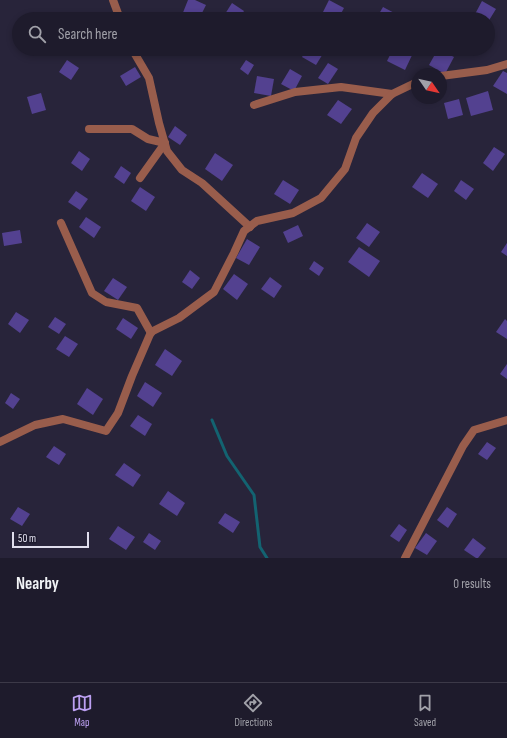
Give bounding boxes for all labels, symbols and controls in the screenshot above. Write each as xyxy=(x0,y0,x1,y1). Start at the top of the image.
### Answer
search box xyxy=(12,12,495,56)
icon: search xyxy=(26,23,48,45)
text: Search here xyxy=(58,25,118,44)
north arrow xyxy=(411,68,447,104)
scale bar xyxy=(12,530,89,549)
text: 50 m xyxy=(18,532,36,545)
text: Nearby xyxy=(16,574,59,594)
text: 0 results xyxy=(453,576,491,592)
tab: Map xyxy=(71,692,93,729)
tab: Directions xyxy=(235,692,272,729)
tab: Saved xyxy=(414,692,436,729)

